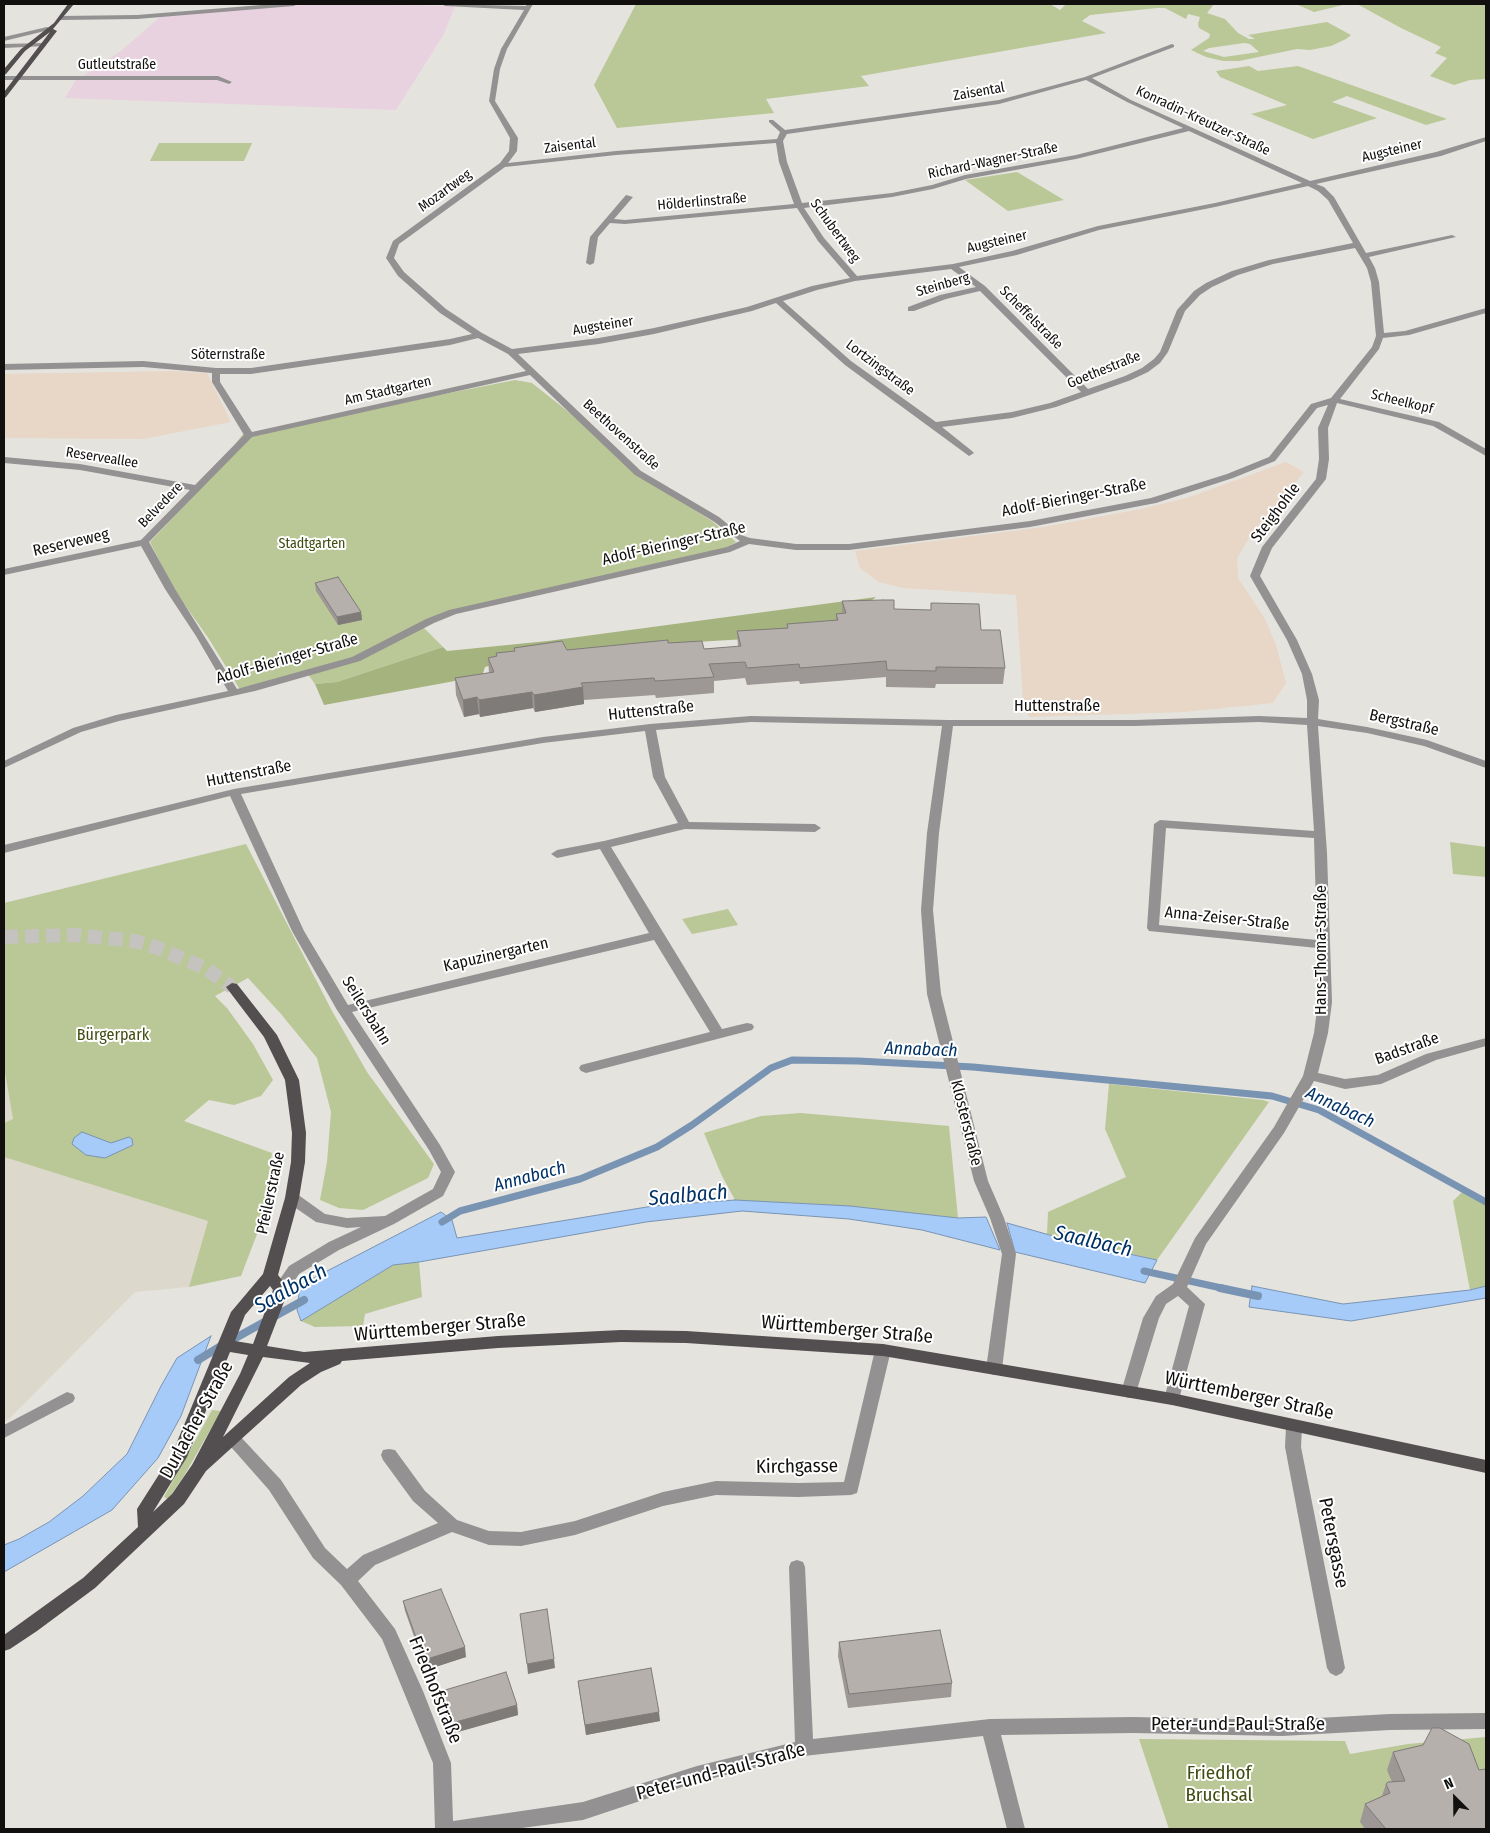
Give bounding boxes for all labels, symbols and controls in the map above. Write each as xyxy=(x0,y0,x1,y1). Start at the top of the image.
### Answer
street label: Gutleutstraße xyxy=(78,57,156,73)
street label: Zaisental xyxy=(952,79,1006,105)
street label: Konradin-Kreutzer-Straße xyxy=(1133,82,1273,160)
street label: Zaisental xyxy=(543,134,597,158)
street label: Augsteiner xyxy=(1360,136,1424,166)
street label: Richard-Wagner-Straße xyxy=(926,139,1060,183)
street label: Mozartweg xyxy=(415,166,475,216)
street label: Hölderlinstraße xyxy=(657,190,747,214)
street label: Schubertweg xyxy=(806,196,864,266)
street label: Augsteiner xyxy=(965,227,1029,257)
street label: Steinberg xyxy=(914,269,972,301)
street label: Scheffelstraße xyxy=(996,283,1066,353)
street label: Augsteiner xyxy=(571,313,635,339)
street label: Lortzingstraße xyxy=(842,337,918,399)
street label: Söternstraße xyxy=(191,347,265,363)
street label: Goethestraße xyxy=(1065,348,1143,392)
street label: Am Stadtgarten xyxy=(343,373,433,409)
street label: Scheelkopf xyxy=(1369,386,1435,418)
street label: Beethovenstraße xyxy=(579,396,663,474)
street label: Reserveallee xyxy=(65,444,139,472)
street label: Adolf-Bieringer-Straße xyxy=(1000,475,1148,521)
street label: Belvedere xyxy=(135,479,187,531)
street label: Steighohle xyxy=(1247,479,1305,547)
street label: Adolf-Bieringer-Straße xyxy=(600,518,748,570)
street label: Reserveweg xyxy=(31,525,111,561)
park label: Stadtgarten xyxy=(279,536,345,552)
street label: Adolf-Bieringer-Straße xyxy=(214,630,360,688)
street label: Huttenstraße xyxy=(607,697,695,725)
street label: Huttenstraße xyxy=(1014,697,1100,717)
street label: Bergstraße xyxy=(1367,706,1441,740)
street label: Huttenstraße xyxy=(205,756,293,792)
street label: Hans-Thoma-Straße xyxy=(1312,885,1332,1015)
street label: Anna-Zeiser-Straße xyxy=(1164,903,1290,935)
street label: Kapuzinergarten xyxy=(442,934,550,976)
street label: Seilersbahn xyxy=(337,973,395,1049)
park label: Bürgerpark xyxy=(77,1026,149,1046)
street label: Badstraße xyxy=(1372,1029,1442,1069)
water label: Annabach xyxy=(884,1038,958,1062)
street label: Klosterstraße xyxy=(946,1078,986,1168)
water label: Annabach xyxy=(1302,1083,1378,1133)
street label: Pfeilerstraße xyxy=(253,1150,289,1236)
water label: Annabach xyxy=(492,1157,568,1197)
water label: Saalbach xyxy=(647,1180,729,1212)
water label: Saalbach xyxy=(1051,1221,1135,1263)
water label: Saalbach xyxy=(250,1259,332,1319)
street label: Württemberger Straße xyxy=(353,1309,527,1347)
street label: Württemberger Straße xyxy=(760,1311,934,1349)
street label: Durlacher Straße xyxy=(155,1357,239,1483)
street label: Württemberger Straße xyxy=(1162,1367,1336,1425)
street label: Kirchgasse xyxy=(756,1455,838,1479)
street label: Petersgasse xyxy=(1313,1496,1353,1590)
street label: Friedhofstraße xyxy=(403,1633,467,1747)
street label: Peter-und-Paul-Straße xyxy=(1151,1714,1325,1736)
street label: Peter-und-Paul-Straße xyxy=(634,1738,808,1806)
park label: Friedhof Bruchsal xyxy=(1185,1763,1253,1807)
north arrow xyxy=(1430,1773,1480,1823)
text: N xyxy=(1442,1774,1456,1793)

